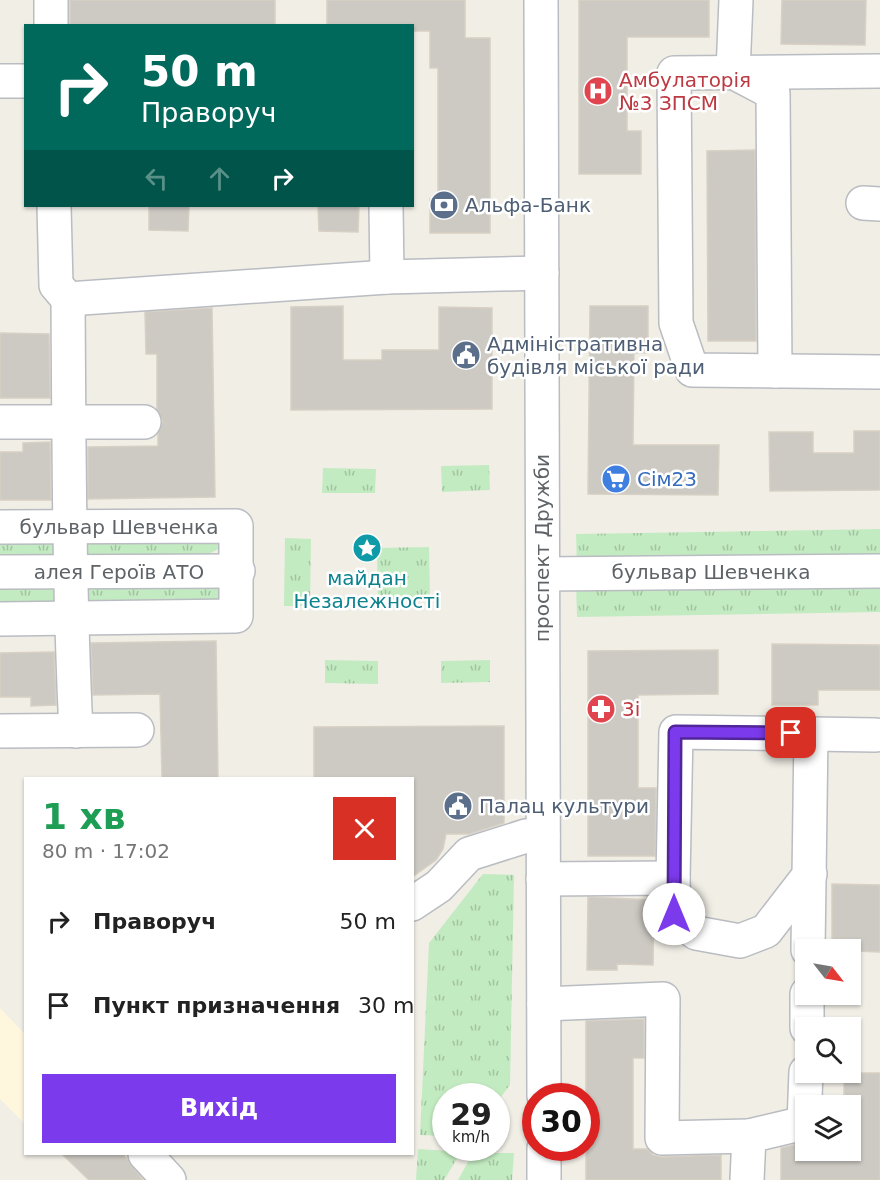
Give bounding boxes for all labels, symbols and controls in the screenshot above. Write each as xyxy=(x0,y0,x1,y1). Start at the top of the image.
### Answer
text: 50 m xyxy=(141,47,258,96)
icon: right xyxy=(42,48,120,126)
place label: Амбулаторія №3 ЗПСМ xyxy=(619,68,751,115)
hospital icon: Амбулаторія №3 ЗПСМ xyxy=(582,75,614,107)
text: Праворуч xyxy=(141,97,277,128)
icon: left xyxy=(140,162,173,195)
icon: ahead xyxy=(203,162,236,195)
icon: right xyxy=(266,162,299,195)
bank icon: Альфа-Банк xyxy=(428,189,460,221)
place label: Альфа-Банк xyxy=(465,193,591,217)
place label: Адміністративна будівля міської ради xyxy=(487,332,705,379)
public building icon: Адміністративна будівля міської ради xyxy=(450,339,482,371)
street label: проспект Дружби xyxy=(530,454,554,642)
supermarket icon: Сім23 xyxy=(600,463,632,495)
place label: Сім23 xyxy=(637,467,697,491)
street label: бульвар Шевченка xyxy=(20,515,218,539)
place icon: майдан Незалежності xyxy=(351,532,383,564)
street label: алея Героїв АТО xyxy=(34,560,204,584)
street label: бульвар Шевченка xyxy=(612,560,810,584)
place label: майдан Незалежності xyxy=(294,566,440,613)
pharmacy icon: 3і xyxy=(585,693,617,725)
place label: 3і xyxy=(622,697,640,721)
pin xyxy=(765,707,816,758)
icon: arrive xyxy=(774,716,807,749)
public building icon: Палац культури xyxy=(442,790,474,822)
place label: Палац культури xyxy=(479,794,649,818)
text: 1 хв xyxy=(42,796,126,837)
button: close xyxy=(333,797,396,860)
text: 80 m · 17:02 xyxy=(42,839,170,863)
position arrow xyxy=(642,882,706,946)
icon: right xyxy=(42,905,75,938)
text: Праворуч xyxy=(93,909,216,934)
text: 50 m xyxy=(340,909,396,934)
north arrow xyxy=(795,939,861,1005)
map controls xyxy=(795,939,861,1161)
icon: arrive xyxy=(42,989,75,1022)
text: Пункт призначення xyxy=(93,993,340,1018)
text: 30 m xyxy=(358,993,414,1018)
button: search xyxy=(795,1017,861,1083)
button: Вихід xyxy=(42,1074,396,1143)
speed limit sign: 30 xyxy=(522,1083,600,1161)
button: layers xyxy=(795,1095,861,1161)
text: 29 xyxy=(450,1097,492,1132)
text: km/h xyxy=(452,1128,490,1146)

